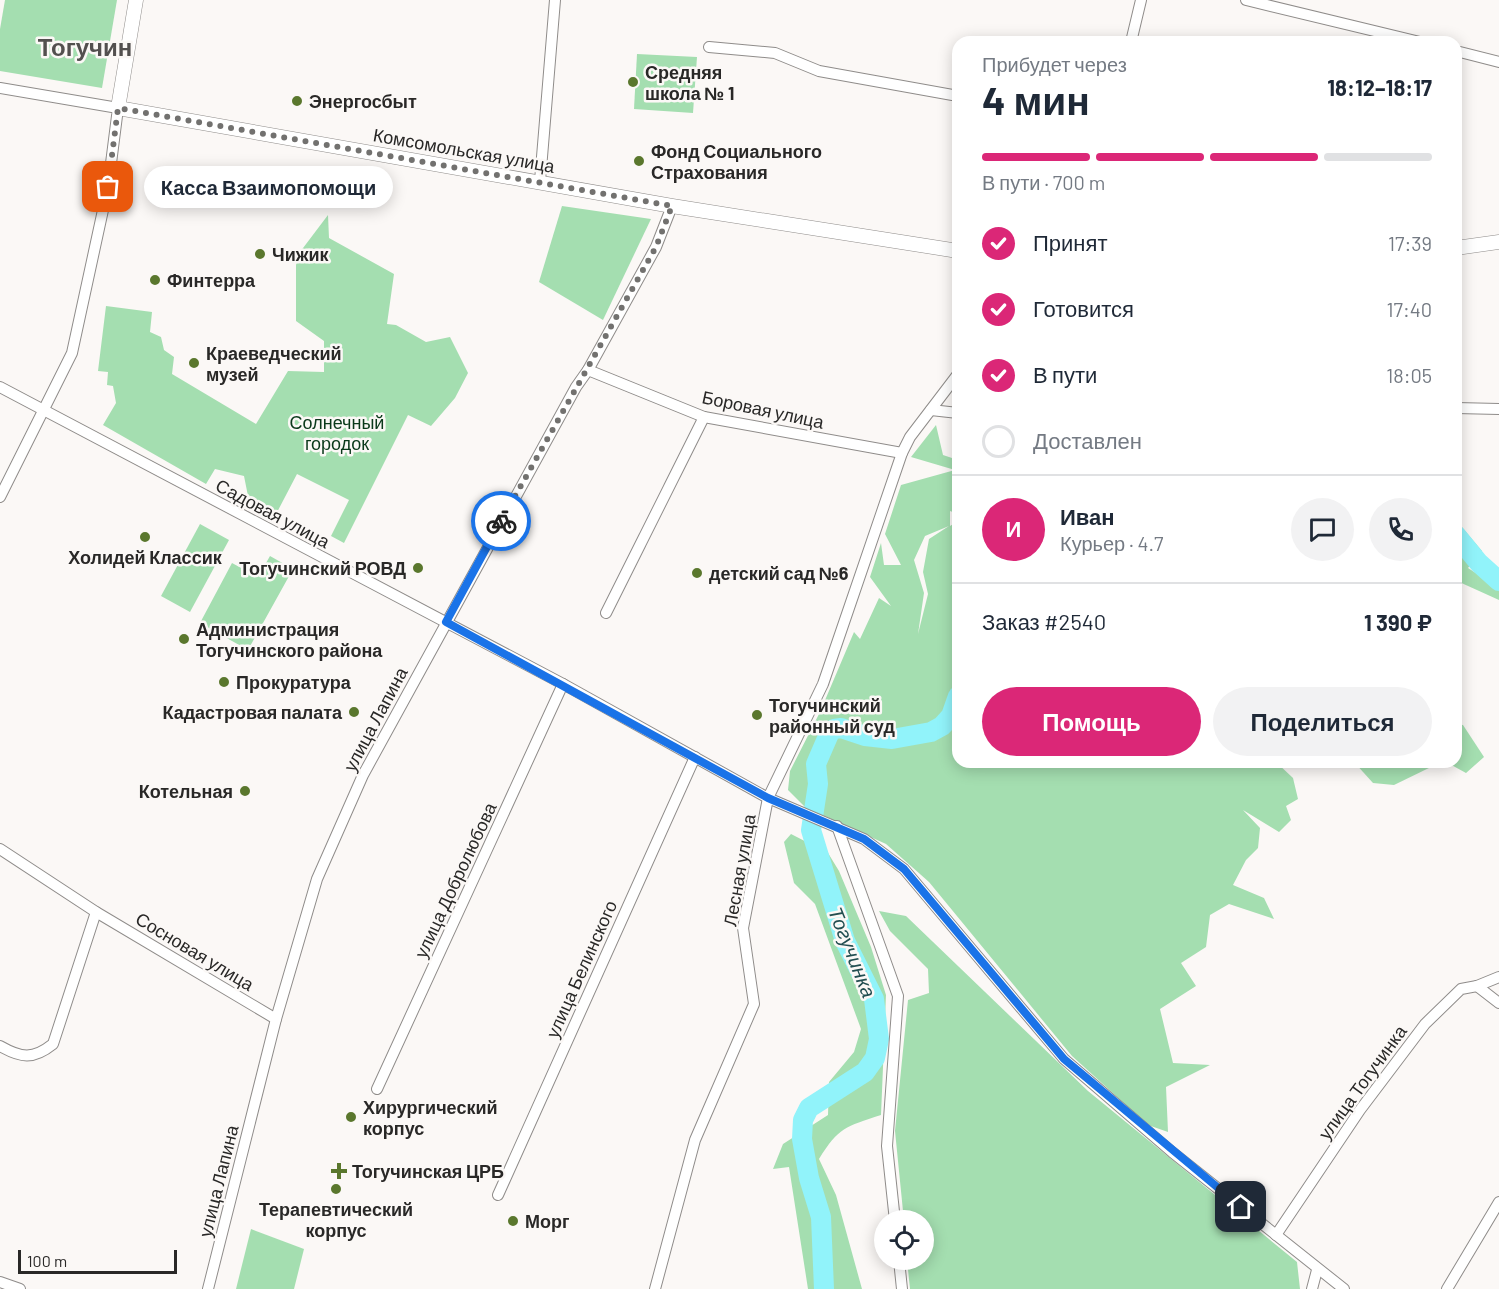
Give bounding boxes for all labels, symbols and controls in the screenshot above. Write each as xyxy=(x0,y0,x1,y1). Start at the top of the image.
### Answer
district label: Тогучин xyxy=(38,32,132,61)
text: Прибудет через xyxy=(982,52,1127,76)
place label: Средняя школа № 1 xyxy=(645,61,734,104)
text: 18:12–18:17 xyxy=(1327,74,1432,100)
marker: Средняя школа № 1 xyxy=(626,75,640,89)
text: 4 мин xyxy=(982,76,1090,123)
place label: Энергосбыт xyxy=(309,90,417,112)
marker: Энергосбыт xyxy=(290,94,304,108)
street label: Комсомольская улица xyxy=(371,123,558,177)
place label: Фонд Социального Страхования xyxy=(651,140,822,183)
marker: Фонд Социального Страхования xyxy=(632,154,646,168)
pin xyxy=(82,161,133,212)
callout: Касса Взаимопомощи xyxy=(144,166,393,208)
icon: bag xyxy=(91,170,124,203)
text: В пути · 700 m xyxy=(982,170,1105,194)
text: Касса Взаимопомощи xyxy=(161,175,376,199)
icon: check xyxy=(982,227,1015,260)
text: Принят xyxy=(1033,229,1107,255)
text: 17:39 xyxy=(1388,231,1432,255)
place label: Чижик xyxy=(272,243,330,265)
marker: Чижик xyxy=(253,247,267,261)
place label: Финтерра xyxy=(167,269,256,291)
marker: Финтерра xyxy=(148,273,162,287)
icon: check xyxy=(982,293,1015,326)
text: Готовится xyxy=(1033,295,1134,321)
text: 17:40 xyxy=(1386,297,1432,321)
place label: Краеведческий музей xyxy=(206,342,342,385)
marker: Краеведческий музей xyxy=(187,356,201,370)
icon: check xyxy=(982,359,1015,392)
text: В пути xyxy=(1033,361,1097,387)
text: 18:05 xyxy=(1386,363,1432,387)
street label: Боровая улица xyxy=(700,385,827,433)
park label: Солнечный городок xyxy=(290,411,384,454)
text: Доставлен xyxy=(1033,427,1142,453)
street label: Садовая улица xyxy=(212,474,335,553)
courier xyxy=(471,491,531,551)
button: chat xyxy=(1291,498,1354,561)
button: phone xyxy=(1369,498,1432,561)
text: Иван xyxy=(1060,503,1115,529)
icon: bike xyxy=(485,505,518,538)
text: И xyxy=(1006,515,1021,541)
marker: Холидей Классик xyxy=(138,530,152,544)
text: Курьер · 4.7 xyxy=(1060,531,1163,555)
place label: Холидей Классик xyxy=(68,546,223,568)
place label: Тогучинский РОВД xyxy=(239,557,406,579)
marker: Тогучинский РОВД xyxy=(411,561,425,575)
place label: детский сад №6 xyxy=(709,562,849,584)
marker: детский сад №6 xyxy=(690,566,704,580)
text: Заказ #2540 xyxy=(982,608,1106,634)
text: 1 390 ₽ xyxy=(1364,609,1432,635)
place label: Администрация Тогучинского района xyxy=(196,618,383,661)
marker: Администрация Тогучинского района xyxy=(177,632,191,646)
street label: улица Лапина xyxy=(338,662,412,775)
place label: Прокуратура xyxy=(236,671,352,693)
marker: Прокуратура xyxy=(217,675,231,689)
button: Помощь xyxy=(982,687,1201,756)
button: Поделиться xyxy=(1213,687,1432,756)
place label: Тогучинский районный суд xyxy=(769,694,895,737)
place label: Кадастровая палата xyxy=(162,701,343,723)
marker: Кадастровая палата xyxy=(347,705,361,719)
marker: Тогучинский районный суд xyxy=(750,708,764,722)
place label: Котельная xyxy=(139,780,233,802)
marker: Котельная xyxy=(238,784,252,798)
street label: улица Добролюбова xyxy=(409,798,501,961)
street label: Лесная улица xyxy=(718,811,760,928)
street label: улица Белинского xyxy=(541,897,621,1041)
water label: Тогучинка xyxy=(824,903,882,1001)
street label: Сосновая улица xyxy=(132,907,259,995)
street label: улица Тогучинка xyxy=(1313,1020,1411,1143)
place label: Хирургический корпус xyxy=(363,1096,498,1139)
marker: Хирургический корпус xyxy=(344,1110,358,1124)
street label: улица Лапина xyxy=(193,1122,243,1239)
place label: Тогучинская ЦРБ xyxy=(352,1160,504,1182)
marker: Тогучинская ЦРБ xyxy=(330,1162,348,1180)
pin xyxy=(1215,1181,1266,1232)
marker: Терапевтический корпус xyxy=(329,1182,343,1196)
icon: home xyxy=(1224,1190,1257,1223)
place label: Терапевтический корпус xyxy=(259,1198,413,1241)
place label: Морг xyxy=(525,1210,570,1232)
map controls xyxy=(874,1210,934,1270)
button: locate xyxy=(874,1210,934,1270)
marker: Морг xyxy=(506,1214,520,1228)
scale bar xyxy=(18,1247,177,1274)
text: 100 m xyxy=(27,1251,67,1270)

